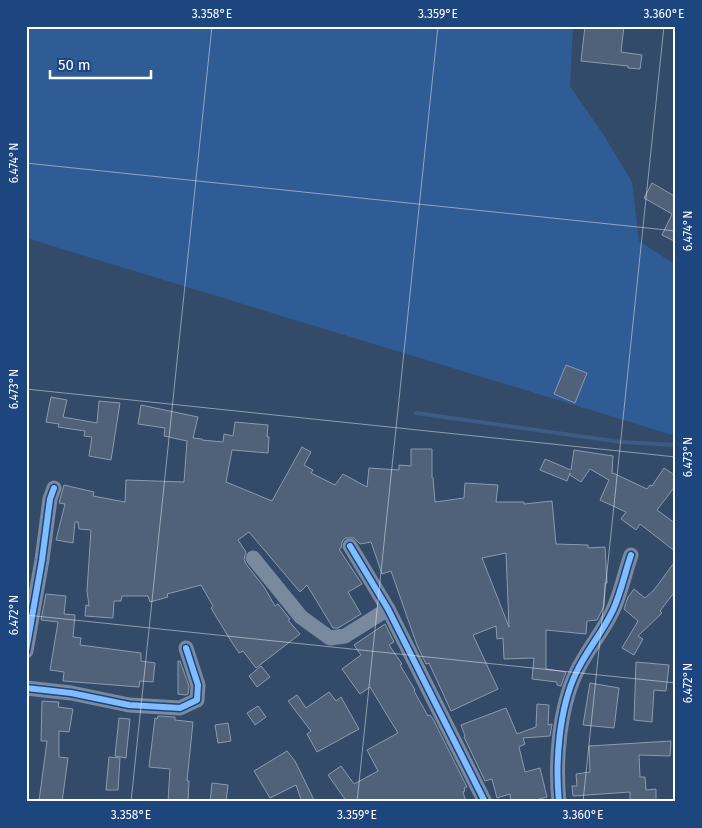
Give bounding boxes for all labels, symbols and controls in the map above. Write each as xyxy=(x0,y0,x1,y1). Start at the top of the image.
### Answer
text: 3.358°E xyxy=(192,7,232,21)
text: 3.359°E xyxy=(418,7,458,21)
text: 3.360°E xyxy=(644,7,684,21)
scale bar xyxy=(50,48,151,80)
text: 50 m xyxy=(58,56,91,74)
text: 6.474°N xyxy=(7,143,21,183)
text: 6.474°N xyxy=(681,211,695,251)
text: 6.473°N xyxy=(7,369,21,409)
text: 6.473°N xyxy=(681,437,695,477)
text: 6.472°N xyxy=(7,595,21,635)
text: 6.472°N xyxy=(681,663,695,703)
text: 3.358°E xyxy=(111,808,151,822)
text: 3.359°E xyxy=(337,808,377,822)
text: 3.360°E xyxy=(563,808,603,822)

